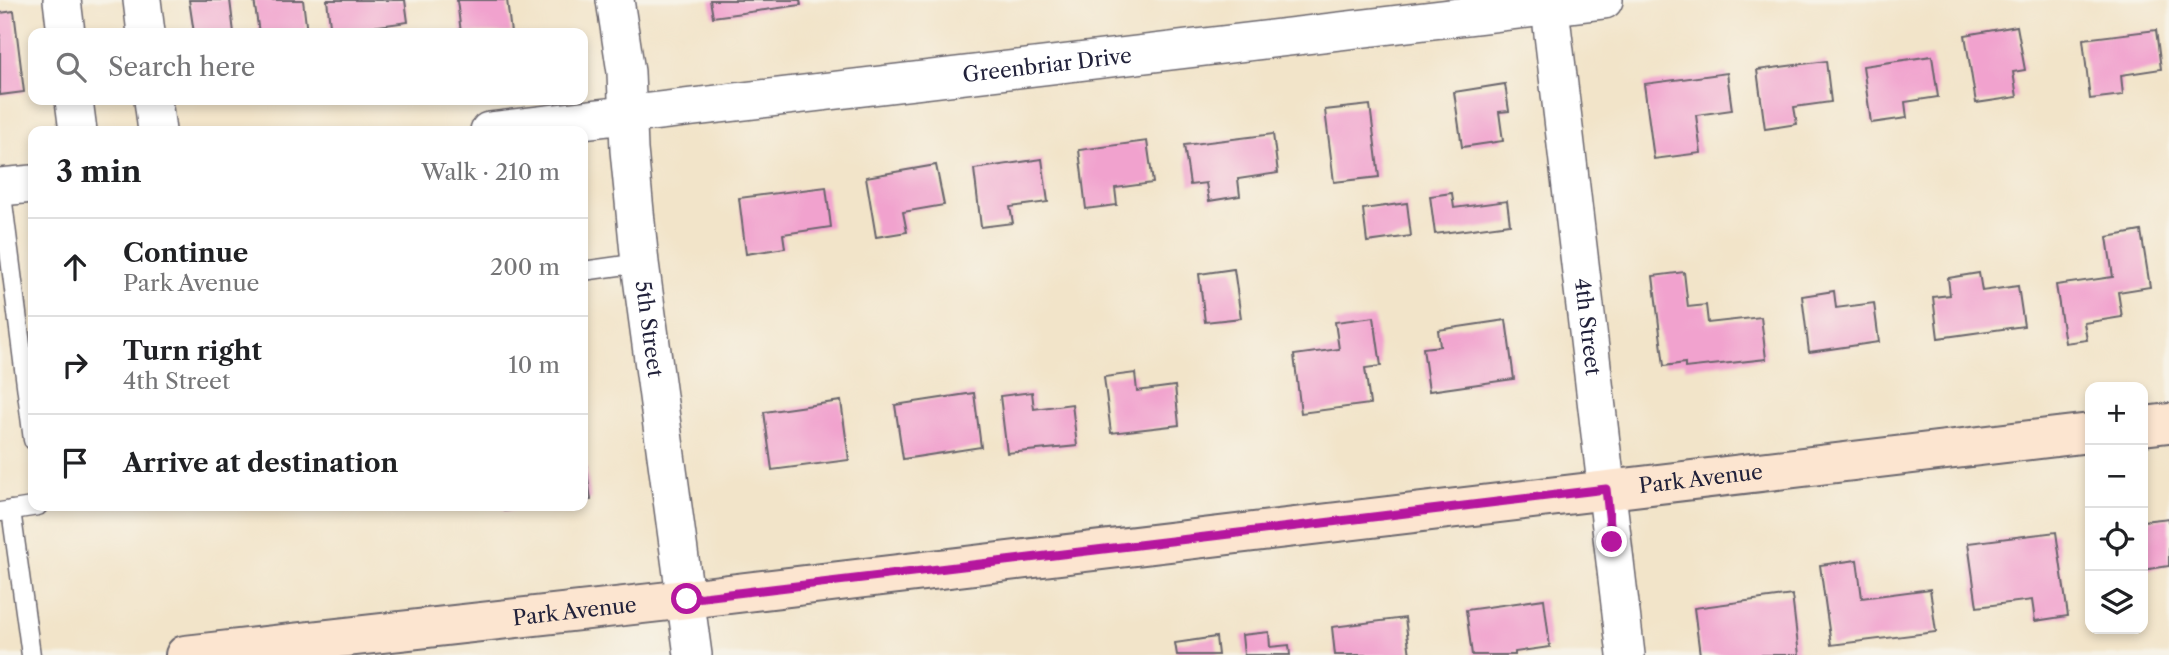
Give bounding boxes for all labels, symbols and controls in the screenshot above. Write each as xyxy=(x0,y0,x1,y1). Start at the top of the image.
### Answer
search box xyxy=(28,28,588,105)
street label: Greenbriar Drive xyxy=(961,43,1133,87)
icon: search xyxy=(52,48,90,86)
text: Search here xyxy=(108,51,255,83)
text: 3 min xyxy=(56,153,142,190)
text: Walk · 210 m xyxy=(421,158,560,186)
text: Continue xyxy=(123,237,248,269)
icon: ahead xyxy=(56,248,94,286)
text: 200 m xyxy=(490,253,560,281)
text: Park Avenue xyxy=(123,269,259,297)
street label: 4th Street xyxy=(1570,277,1606,377)
street label: 5th Street xyxy=(631,279,668,379)
text: Turn right xyxy=(123,335,262,367)
icon: right xyxy=(56,346,94,384)
text: 10 m xyxy=(508,351,560,379)
text: 4th Street xyxy=(123,367,230,395)
map controls xyxy=(2085,382,2148,634)
button: + xyxy=(2085,382,2148,445)
icon: arrive xyxy=(56,444,94,482)
button: − xyxy=(2085,445,2148,508)
text: Arrive at destination xyxy=(123,447,398,479)
street label: Park Avenue xyxy=(1637,459,1764,498)
button: locate xyxy=(2085,508,2148,571)
route end xyxy=(1596,526,1627,557)
button: layers xyxy=(2085,571,2148,634)
route start xyxy=(671,583,702,614)
street label: Park Avenue xyxy=(511,592,638,630)

